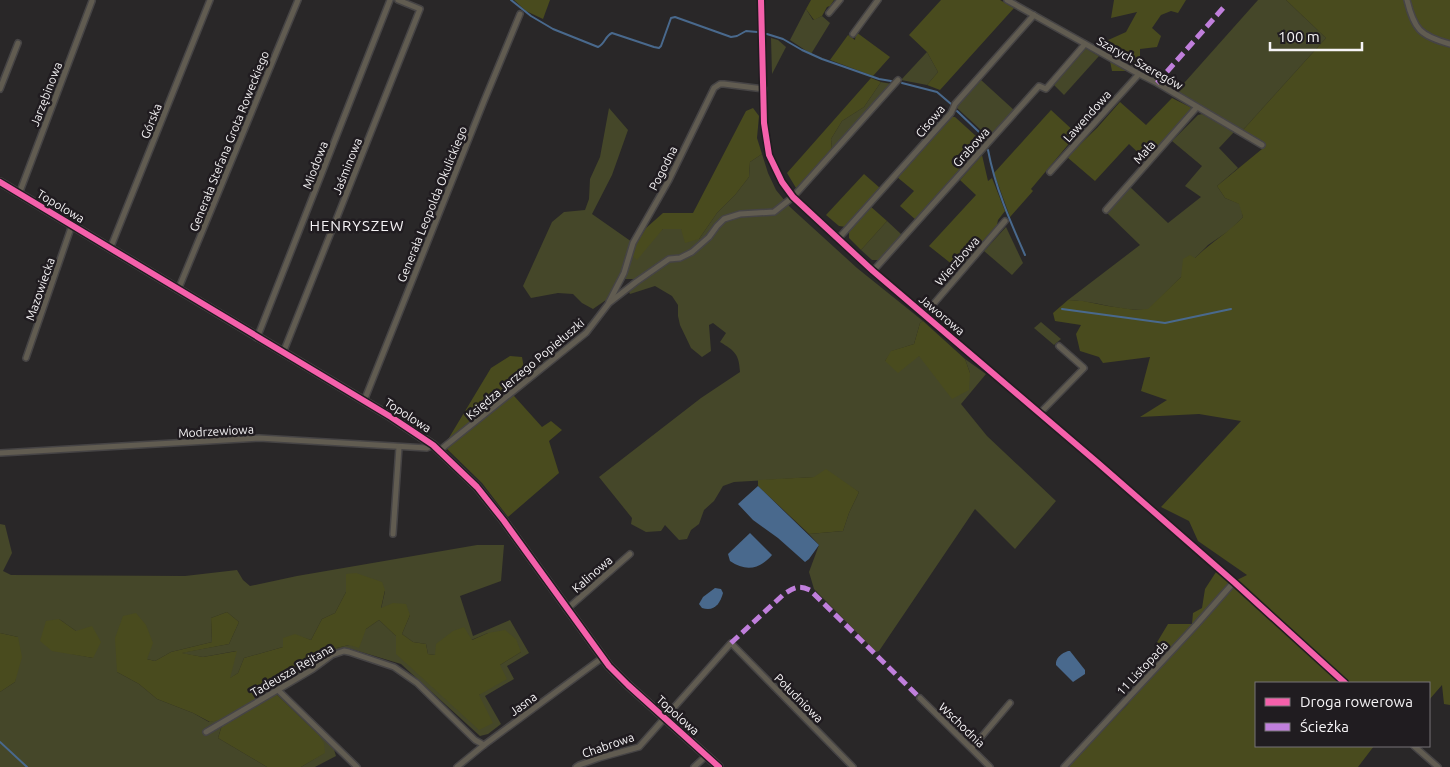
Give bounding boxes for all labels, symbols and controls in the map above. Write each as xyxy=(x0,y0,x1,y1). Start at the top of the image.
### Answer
scale bar xyxy=(1270,20,1362,52)
text: 100 m xyxy=(1278,28,1320,45)
street label: Szarych Szeregów xyxy=(1095,34,1186,92)
street label: Generała Stefana Grota Roweckiego xyxy=(187,49,271,233)
street label: Jarzębinowa xyxy=(28,60,64,128)
street label: Lawendowa xyxy=(1061,88,1113,144)
street label: Górska xyxy=(138,101,164,141)
street label: Cisowa xyxy=(913,102,947,140)
street label: Generała Leopolda Okulickiego xyxy=(395,124,469,284)
street label: Grabowa xyxy=(950,125,992,169)
street label: Jaśminowa xyxy=(330,136,364,196)
street label: Mała xyxy=(1130,138,1158,166)
street label: Miodowa xyxy=(300,139,330,191)
street label: Pogodna xyxy=(646,144,680,192)
street label: Topolowa xyxy=(35,187,87,225)
district label: HENRYSZEW xyxy=(309,217,405,234)
street label: Wierzbowa xyxy=(932,234,982,288)
street label: Mazowiecka xyxy=(23,256,57,322)
street label: Jaworowa xyxy=(917,292,967,338)
street label: Księdza Jerzego Popiełuszki xyxy=(463,316,587,422)
street label: Topolowa xyxy=(382,395,434,435)
street label: Modrzewiowa xyxy=(178,423,254,439)
street label: Kalinowa xyxy=(569,553,615,595)
street label: 11 Listopada xyxy=(1114,638,1170,698)
street label: Tadeusza Rejtana xyxy=(248,641,336,699)
street label: Południowa xyxy=(772,671,826,725)
legend xyxy=(1255,682,1430,747)
street label: Jasna xyxy=(507,690,539,718)
street label: Topolowa xyxy=(654,693,702,737)
text: Droga rowerowa xyxy=(1300,693,1413,710)
street label: Wschodnia xyxy=(936,700,988,750)
text: Ścieżka xyxy=(1300,718,1349,735)
street label: Chabrowa xyxy=(580,730,636,760)

